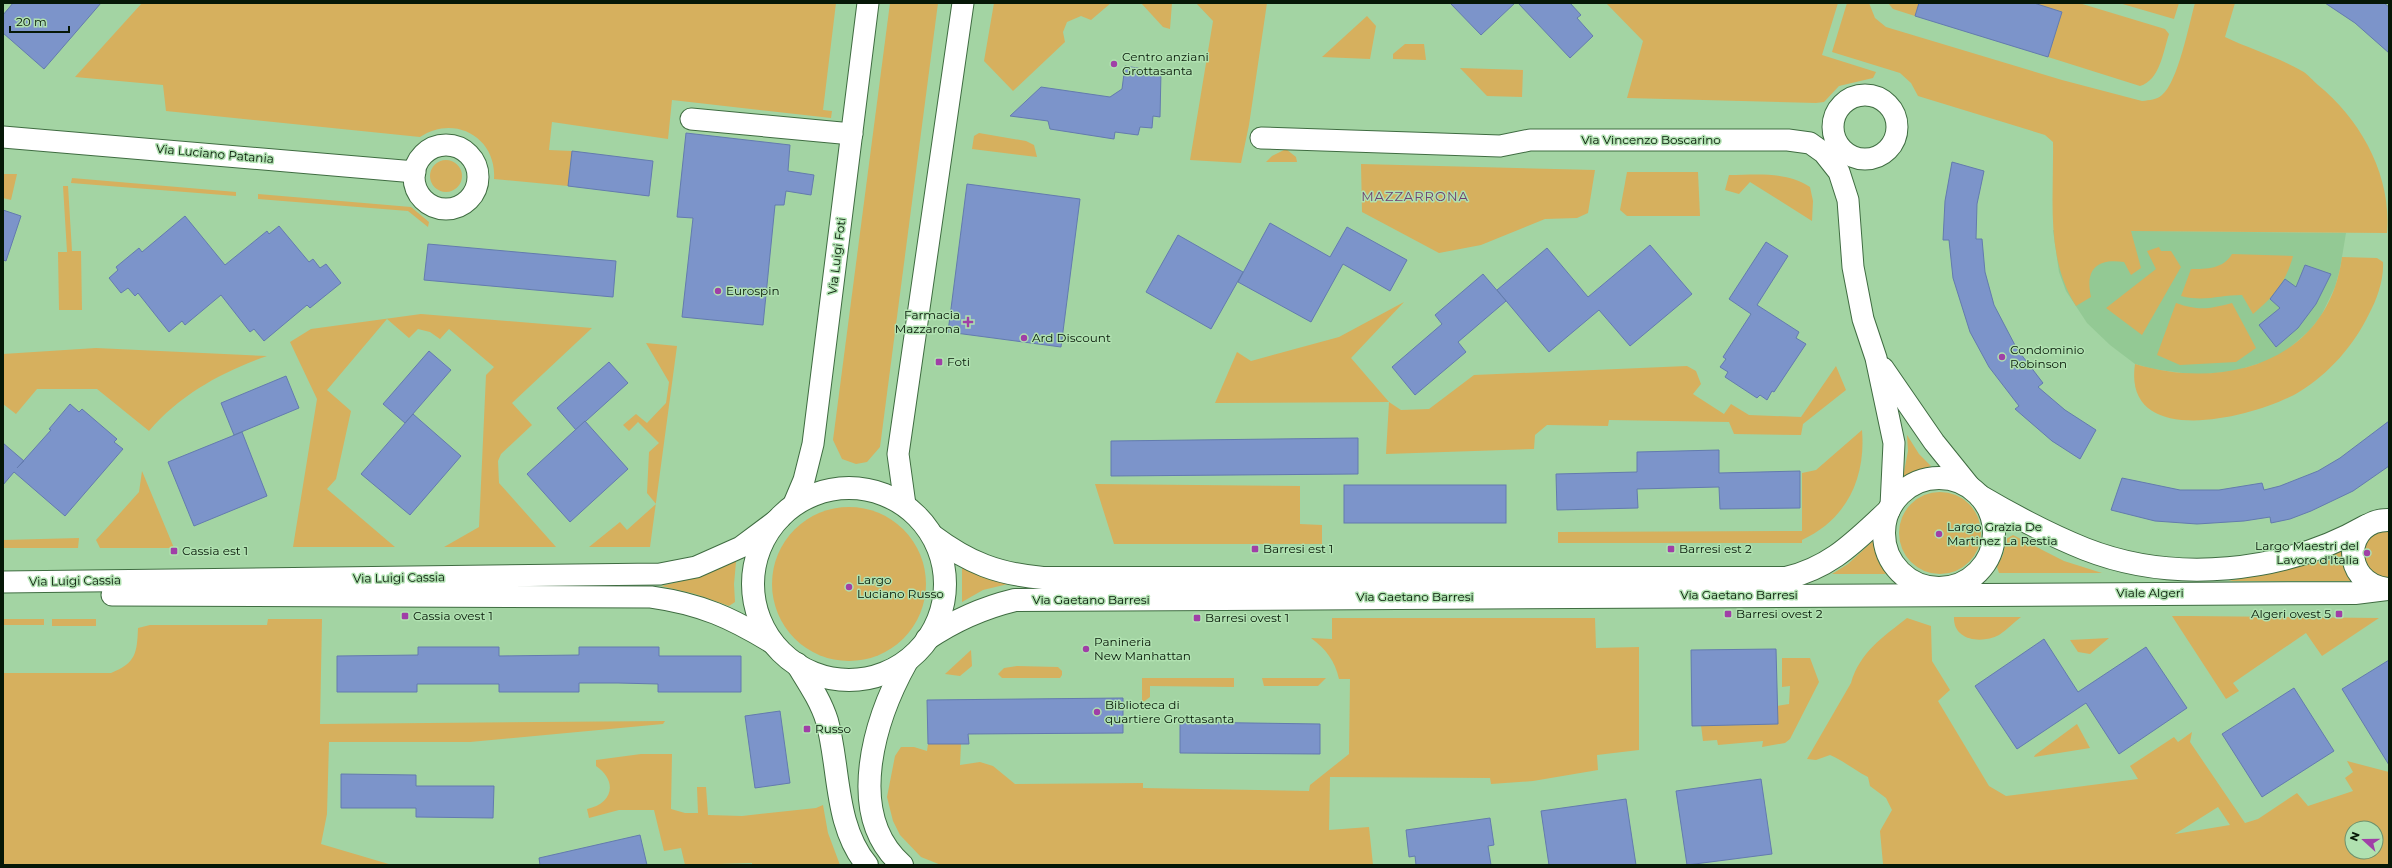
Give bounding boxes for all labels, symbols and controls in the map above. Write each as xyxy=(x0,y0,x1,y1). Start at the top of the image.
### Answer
scale bar xyxy=(10,8,69,34)
text: 20 m xyxy=(16,14,47,29)
place label: Centro anziani Grottasanta xyxy=(1122,49,1209,78)
marker: Centro anziani Grottasanta xyxy=(1109,59,1119,69)
street label: Via Vincenzo Boscarino xyxy=(1581,132,1721,147)
street label: Via Luciano Patania xyxy=(156,141,275,166)
district label: MAZZARRONA xyxy=(1361,188,1469,204)
street label: Via Luigi Foti xyxy=(824,217,849,295)
place label: Eurospin xyxy=(726,283,780,298)
marker: Eurospin xyxy=(713,286,723,296)
place label: Farmacia Mazzarona xyxy=(895,307,960,336)
marker: Farmacia Mazzarona xyxy=(963,317,973,327)
place label: Ard Discount xyxy=(1032,330,1111,345)
marker: Ard Discount xyxy=(1019,333,1029,343)
place label: Condominio Robinson xyxy=(2010,342,2084,371)
marker: Condominio Robinson xyxy=(1997,352,2007,362)
place label: Foti xyxy=(947,354,970,369)
marker: Foti xyxy=(934,357,944,367)
place label: Largo Grazia De Martinez La Restia xyxy=(1947,519,2057,548)
marker: Largo Grazia De Martinez La Restia xyxy=(1934,529,1944,539)
place label: Largo Maestri del Lavoro d'Italia xyxy=(2255,538,2359,567)
place label: Barresi est 1 xyxy=(1263,541,1333,556)
place label: Barresi est 2 xyxy=(1679,541,1752,556)
place label: Cassia est 1 xyxy=(182,543,248,558)
marker: Barresi est 1 xyxy=(1250,544,1260,554)
marker: Barresi est 2 xyxy=(1666,544,1676,554)
marker: Cassia est 1 xyxy=(169,546,179,556)
marker: Largo Maestri del Lavoro d'Italia xyxy=(2362,548,2372,558)
street label: Via Luigi Cassia xyxy=(353,569,445,586)
street label: Via Luigi Cassia xyxy=(29,572,121,589)
place label: Largo Luciano Russo xyxy=(857,572,944,601)
marker: Largo Luciano Russo xyxy=(844,582,854,592)
street label: Viale Algeri xyxy=(2116,585,2184,600)
street label: Via Gaetano Barresi xyxy=(1680,587,1798,602)
street label: Via Gaetano Barresi xyxy=(1356,589,1474,604)
street label: Via Gaetano Barresi xyxy=(1032,592,1150,607)
place label: Barresi ovest 2 xyxy=(1736,606,1823,621)
place label: Algeri ovest 5 xyxy=(2251,606,2331,621)
place label: Cassia ovest 1 xyxy=(413,608,493,623)
marker: Barresi ovest 2 xyxy=(1723,609,1733,619)
marker: Algeri ovest 5 xyxy=(2334,609,2344,619)
place label: Barresi ovest 1 xyxy=(1205,610,1289,625)
marker: Cassia ovest 1 xyxy=(400,611,410,621)
marker: Barresi ovest 1 xyxy=(1192,613,1202,623)
place label: Panineria New Manhattan xyxy=(1094,634,1191,663)
marker: Panineria New Manhattan xyxy=(1081,644,1091,654)
place label: Biblioteca di quartiere Grottasanta xyxy=(1105,697,1234,726)
marker: Biblioteca di quartiere Grottasanta xyxy=(1092,707,1102,717)
place label: Russo xyxy=(815,721,851,736)
marker: Russo xyxy=(802,724,812,734)
north arrow xyxy=(2344,820,2384,860)
text: N xyxy=(2347,830,2363,843)

